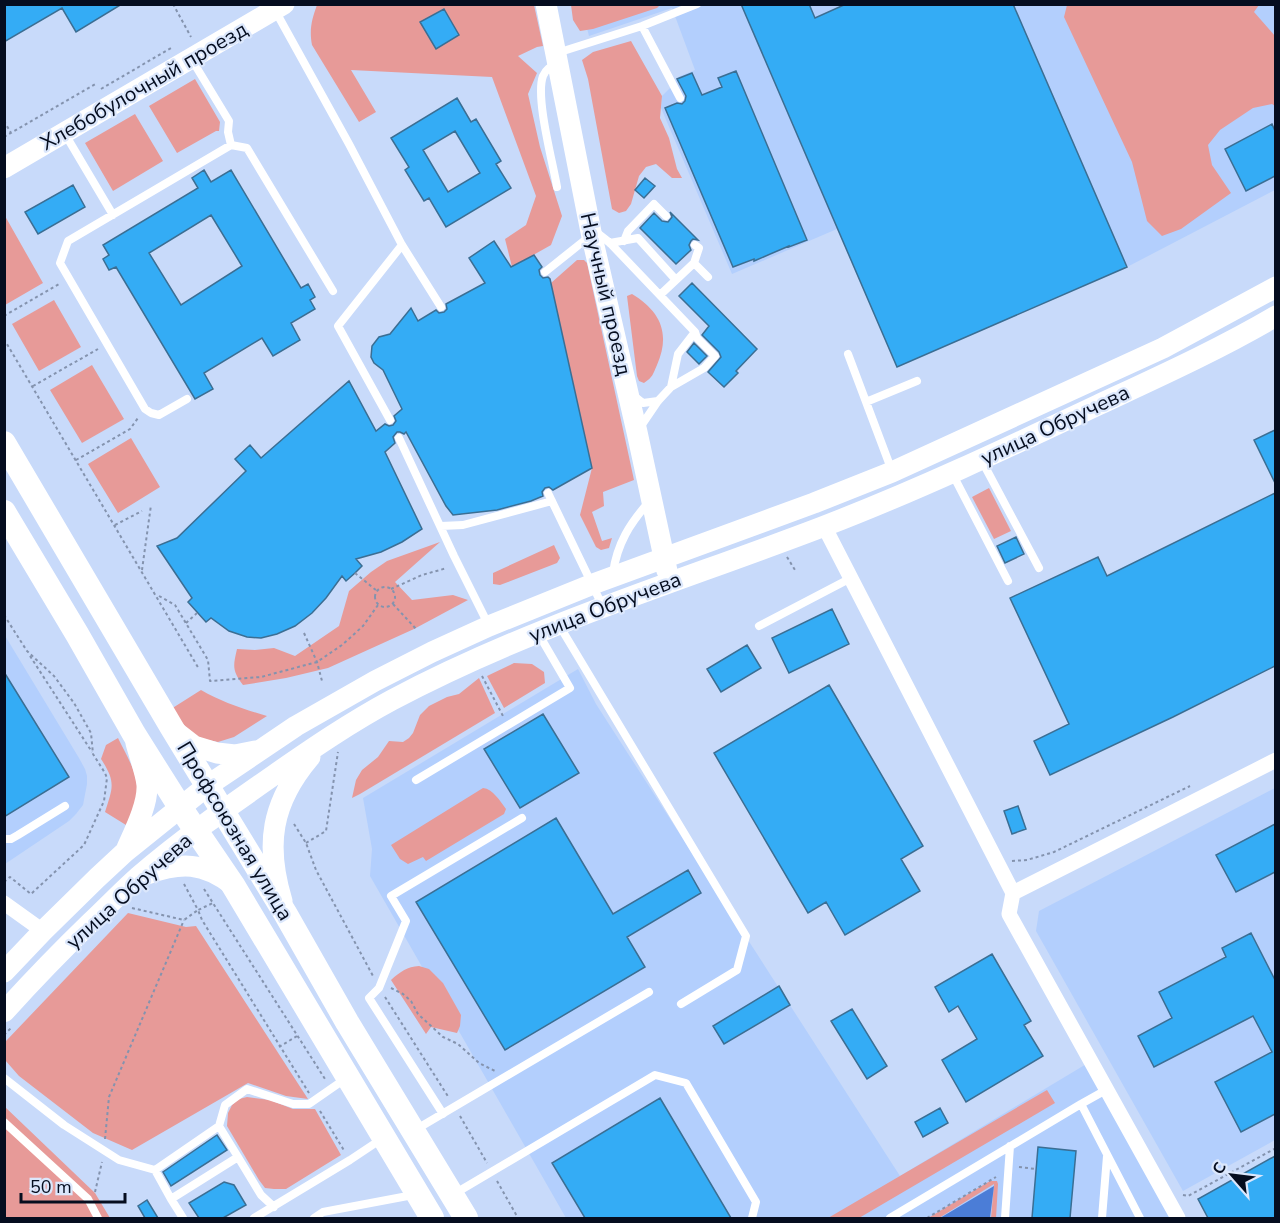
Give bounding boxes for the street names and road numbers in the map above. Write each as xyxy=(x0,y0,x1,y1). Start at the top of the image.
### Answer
street label: Хлебобулочный проезд xyxy=(35,15,253,157)
street label: Научный проезд xyxy=(574,210,638,378)
street label: улица Обручева xyxy=(976,378,1134,472)
street label: улица Обручева xyxy=(525,565,685,649)
street label: Профсоюзная улица xyxy=(170,736,300,926)
street label: улица Обручева xyxy=(60,827,198,955)

